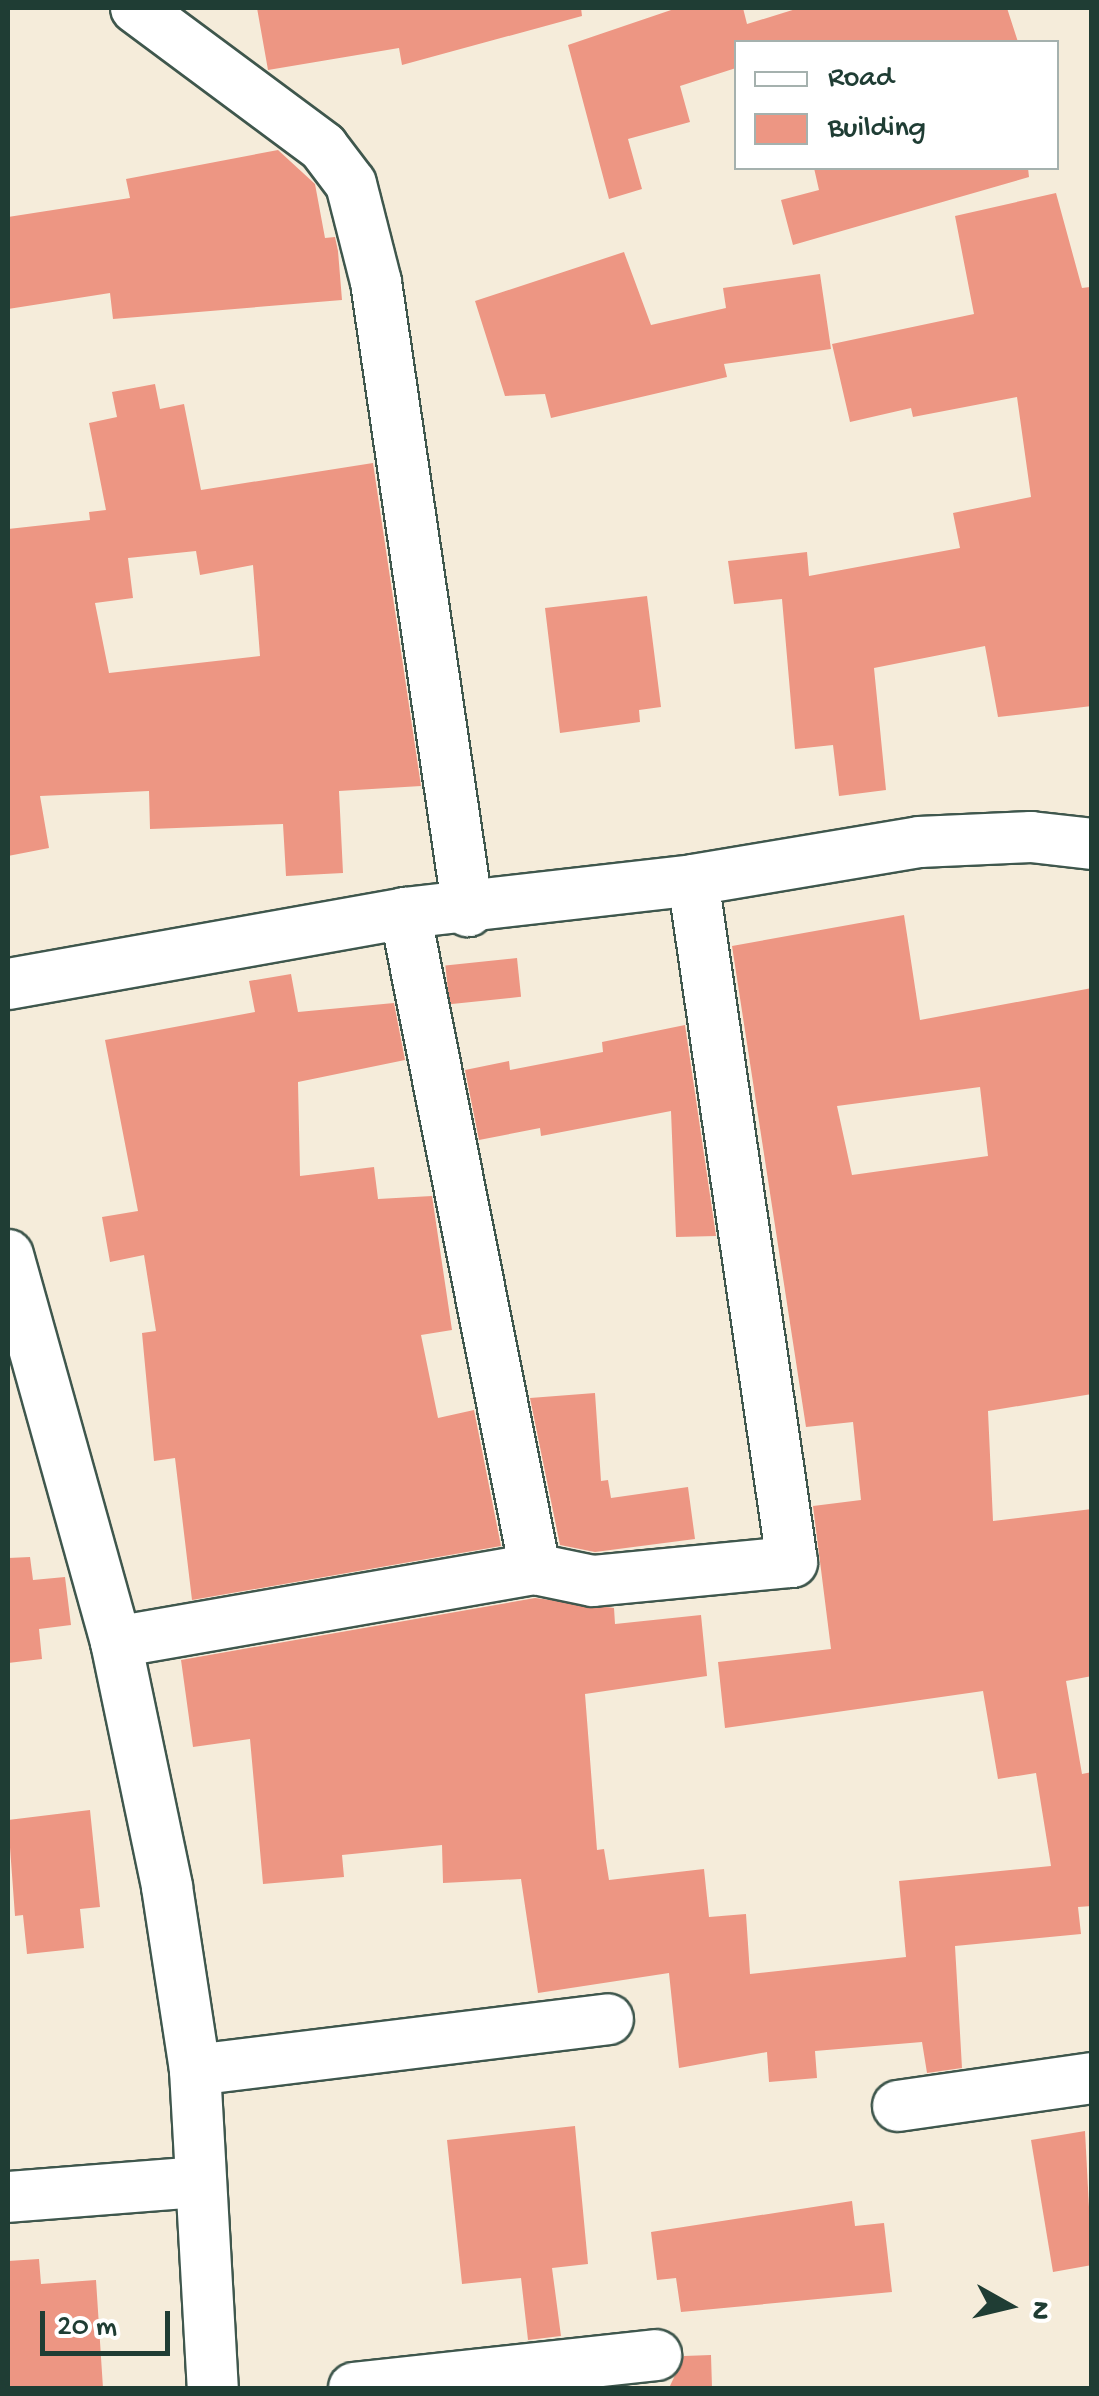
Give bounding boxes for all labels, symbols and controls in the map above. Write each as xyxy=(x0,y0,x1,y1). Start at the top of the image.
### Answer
legend xyxy=(734,40,1059,170)
text: Road xyxy=(828,62,894,97)
text: Building xyxy=(828,112,926,147)
north arrow xyxy=(959,2256,1059,2356)
scale bar xyxy=(45,2291,175,2353)
text: N xyxy=(1022,2299,1057,2322)
text: 20 m xyxy=(57,2311,117,2346)

